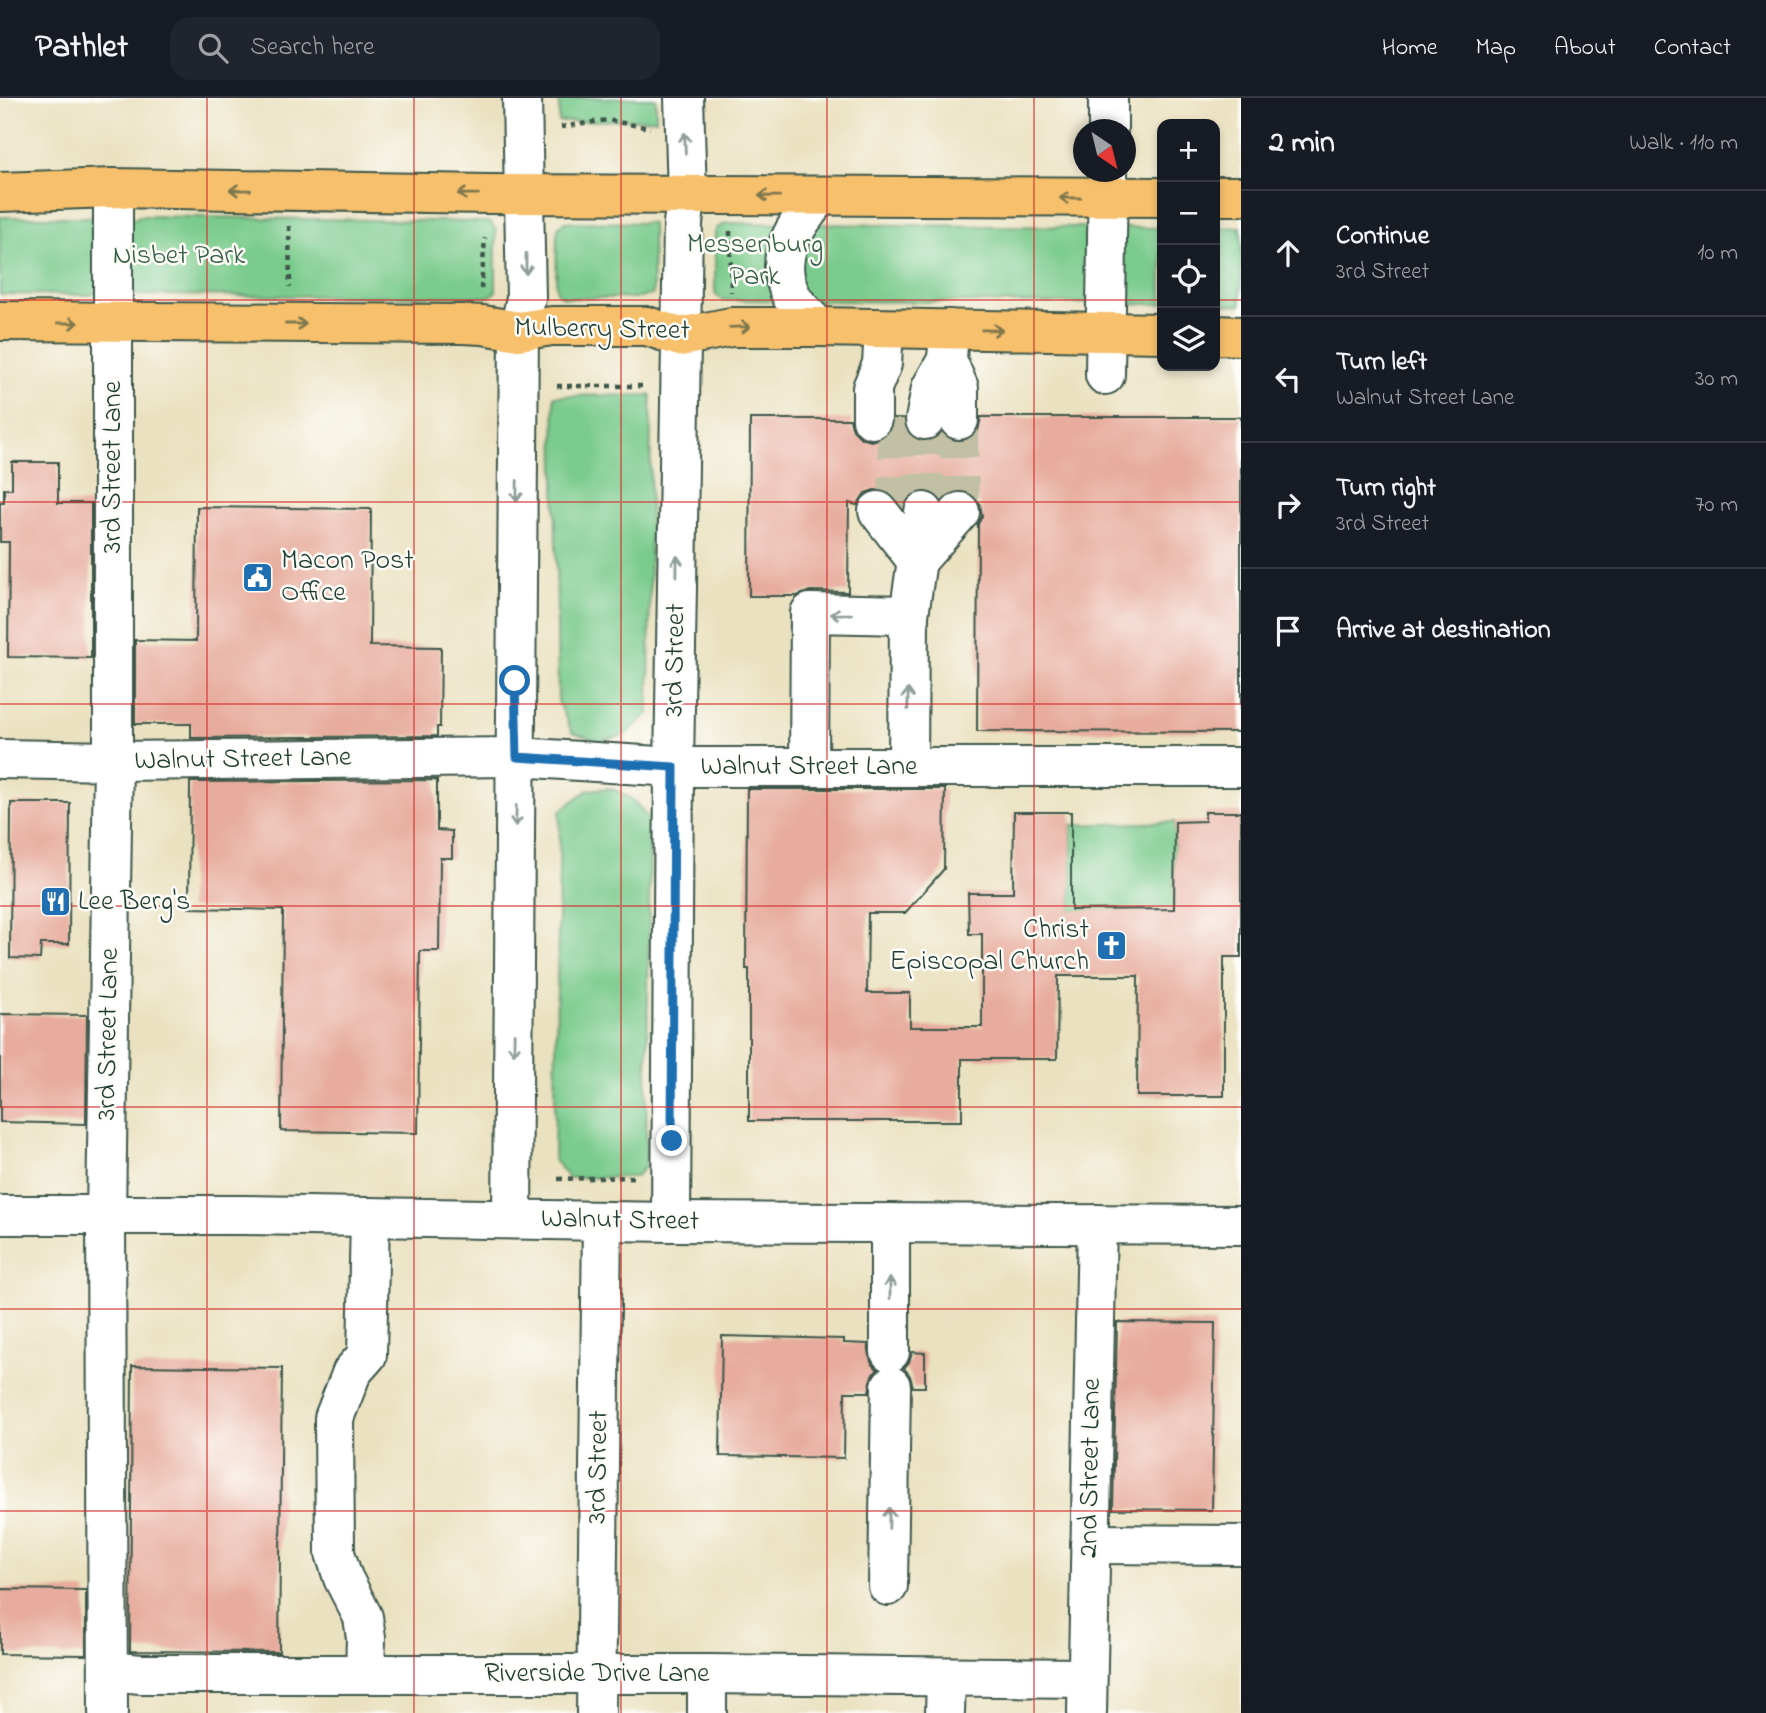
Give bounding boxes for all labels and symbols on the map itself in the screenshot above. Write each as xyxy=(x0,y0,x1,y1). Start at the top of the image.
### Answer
north arrow xyxy=(1073,119,1136,182)
one-way arrow xyxy=(678,132,692,155)
one-way arrow xyxy=(229,183,252,197)
one-way arrow xyxy=(456,187,479,200)
one-way arrow xyxy=(757,189,780,203)
one-way arrow xyxy=(1058,191,1081,205)
park label: Messenburg Park xyxy=(687,225,823,298)
park label: Nisbet Park xyxy=(113,236,246,277)
one-way arrow xyxy=(519,252,533,275)
street label: Mulberry Street xyxy=(514,308,690,352)
one-way arrow xyxy=(56,316,79,329)
one-way arrow xyxy=(284,317,307,331)
one-way arrow xyxy=(729,321,752,334)
one-way arrow xyxy=(981,323,1004,336)
street label: 3rd Street Lane xyxy=(93,380,134,553)
one-way arrow xyxy=(510,479,524,502)
place label: Macon Post Office xyxy=(281,541,414,614)
one-way arrow xyxy=(670,555,684,578)
public building icon: Macon Post Office xyxy=(241,560,275,594)
street label: 3rd Street xyxy=(655,603,697,717)
one-way arrow xyxy=(829,607,852,620)
route start xyxy=(499,665,530,696)
one-way arrow xyxy=(901,687,915,710)
street label: Walnut Street Lane xyxy=(134,738,352,782)
street label: Walnut Street Lane xyxy=(700,747,918,788)
one-way arrow xyxy=(509,805,523,828)
place label: Lee Berg's xyxy=(78,882,190,923)
restaurant icon: Lee Berg's xyxy=(38,885,72,919)
place label: Christ Episcopal Church xyxy=(889,910,1089,983)
church icon: Christ Episcopal Church xyxy=(1095,929,1129,963)
street label: 3rd Street Lane xyxy=(87,947,131,1121)
one-way arrow xyxy=(507,1032,520,1055)
route end xyxy=(656,1125,687,1156)
street label: Walnut Street xyxy=(541,1199,699,1243)
one-way arrow xyxy=(883,1276,897,1299)
street label: 2nd Street Lane xyxy=(1069,1377,1113,1558)
street label: 3rd Street xyxy=(578,1410,620,1524)
one-way arrow xyxy=(882,1507,895,1530)
street label: Riverside Drive Lane xyxy=(484,1654,710,1695)

